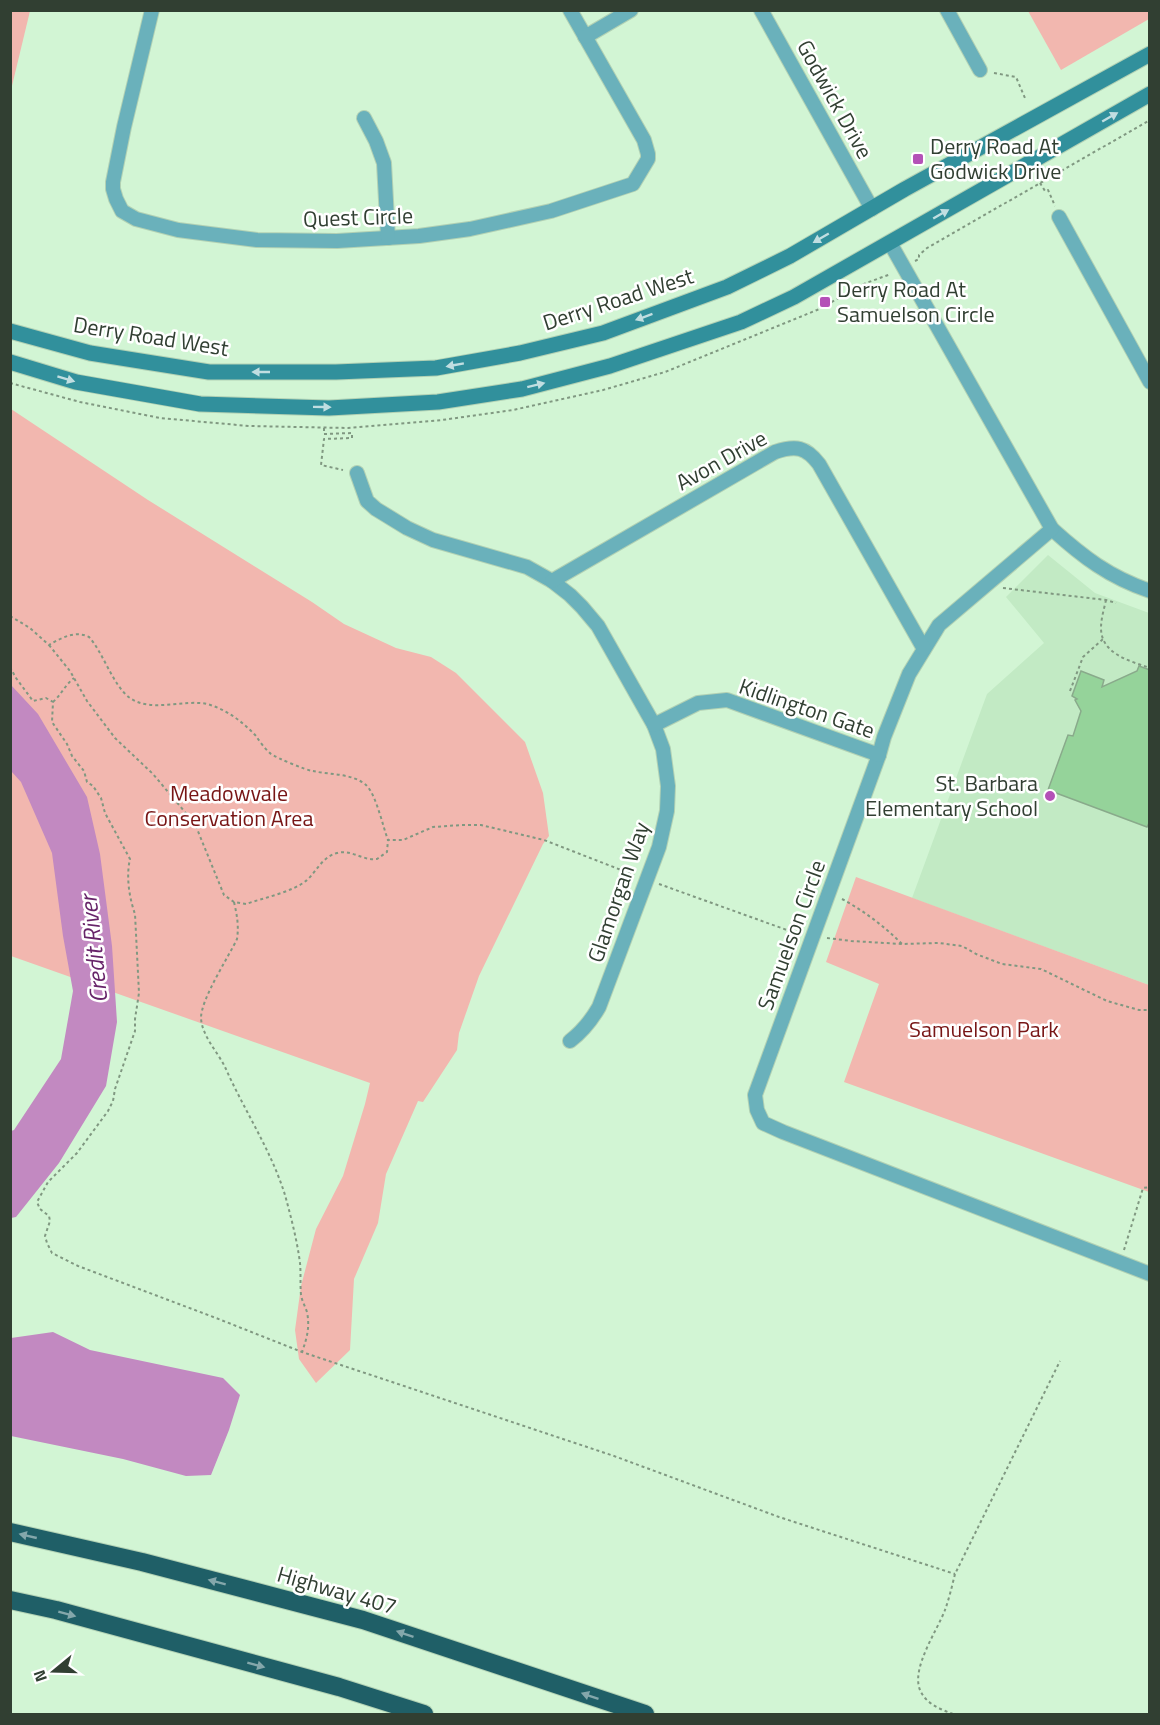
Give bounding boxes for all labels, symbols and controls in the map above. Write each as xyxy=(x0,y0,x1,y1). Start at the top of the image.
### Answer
street label: Godwick Drive xyxy=(788,33,882,165)
one-way arrow xyxy=(1102,112,1119,122)
place label: Derry Road At Godwick Drive xyxy=(930,129,1061,188)
marker: Derry Road At Godwick Drive xyxy=(911,152,925,166)
street label: Quest Circle xyxy=(302,198,414,236)
one-way arrow xyxy=(933,209,950,219)
one-way arrow xyxy=(813,233,830,243)
street label: Derry Road West xyxy=(538,259,698,339)
place label: Derry Road At Samuelson Circle xyxy=(837,272,995,331)
marker: Derry Road At Samuelson Circle xyxy=(818,295,832,309)
street label: Derry Road West xyxy=(71,307,231,365)
one-way arrow xyxy=(635,313,653,323)
one-way arrow xyxy=(445,360,464,369)
one-way arrow xyxy=(251,367,270,377)
one-way arrow xyxy=(57,375,75,384)
one-way arrow xyxy=(528,380,546,389)
one-way arrow xyxy=(312,402,331,412)
street label: Avon Drive xyxy=(669,421,773,499)
street label: Kidlington Gate xyxy=(735,669,879,747)
place label: St. Barbara Elementary School xyxy=(865,766,1038,825)
park label: Meadowvale Conservation Area xyxy=(144,776,314,835)
marker: St. Barbara Elementary School xyxy=(1043,789,1057,803)
street label: Glamorgan Way xyxy=(578,817,658,967)
street label: Samuelson Circle xyxy=(748,855,834,1015)
water label: Credit River xyxy=(69,890,117,1005)
park label: Samuelson Park xyxy=(909,1012,1059,1046)
one-way arrow xyxy=(19,1530,37,1540)
street label: Highway 407 xyxy=(273,1557,401,1623)
one-way arrow xyxy=(208,1576,226,1586)
one-way arrow xyxy=(58,1609,76,1619)
one-way arrow xyxy=(396,1629,414,1638)
north arrow xyxy=(24,1641,84,1701)
one-way arrow xyxy=(246,1660,265,1670)
text: N xyxy=(27,1667,53,1685)
one-way arrow xyxy=(581,1691,599,1700)

